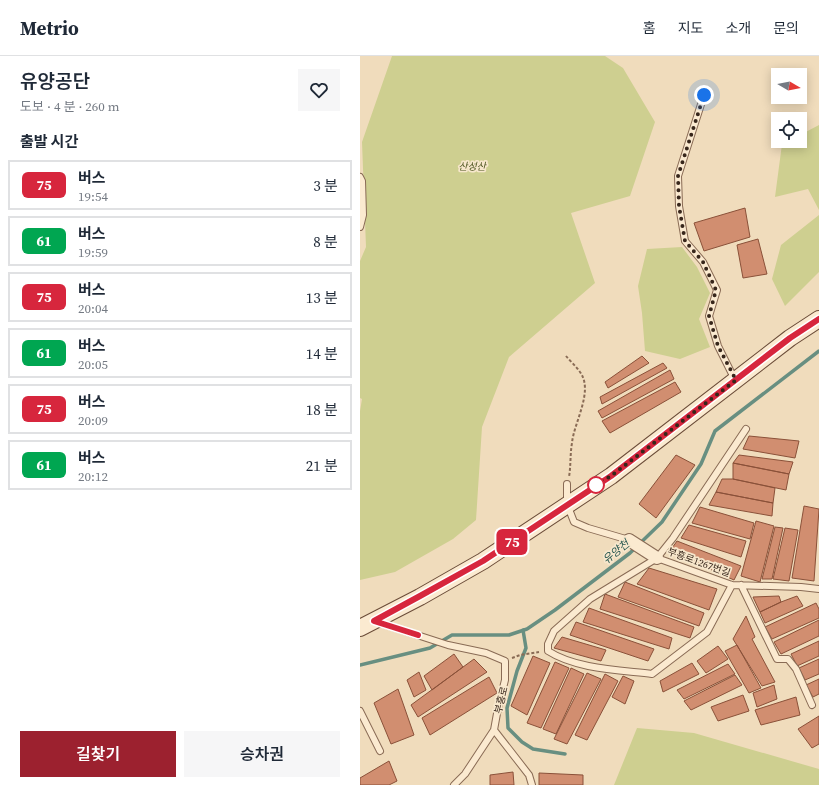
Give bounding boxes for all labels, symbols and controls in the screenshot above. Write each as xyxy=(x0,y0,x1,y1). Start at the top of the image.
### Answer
text: Metrio xyxy=(20,15,79,41)
text: 홈 xyxy=(643,18,656,38)
text: 지도 xyxy=(678,18,703,38)
text: 소개 xyxy=(725,18,751,38)
text: 문의 xyxy=(773,18,799,38)
text: 유양공단 xyxy=(20,68,90,94)
north arrow xyxy=(771,68,807,104)
map controls xyxy=(771,68,807,148)
button: heart xyxy=(298,69,340,111)
your location xyxy=(694,85,714,105)
text: 도보 · 4 분 · 260 m xyxy=(20,98,120,115)
button: locate xyxy=(771,112,807,148)
text: 출발 시간 xyxy=(20,131,78,152)
park label: 산성산 xyxy=(458,160,488,173)
text: 버스 xyxy=(78,167,106,188)
text: 75 xyxy=(36,175,52,195)
text: 3 분 xyxy=(313,175,338,196)
text: 19:54 xyxy=(78,188,108,205)
text: 버스 xyxy=(78,223,106,244)
text: 61 xyxy=(36,231,52,251)
text: 8 분 xyxy=(313,231,338,252)
text: 19:59 xyxy=(78,244,108,261)
text: 버스 xyxy=(78,279,106,300)
text: 75 xyxy=(36,287,52,307)
text: 13 분 xyxy=(306,287,338,308)
text: 20:04 xyxy=(78,300,108,317)
text: 버스 xyxy=(78,335,106,356)
text: 61 xyxy=(36,343,52,363)
text: 14 분 xyxy=(306,343,338,364)
text: 20:05 xyxy=(78,356,108,373)
text: 버스 xyxy=(78,391,106,412)
text: 75 xyxy=(36,399,52,419)
text: 18 분 xyxy=(306,399,338,420)
text: 20:09 xyxy=(78,412,108,429)
text: 버스 xyxy=(78,447,106,468)
text: 61 xyxy=(36,455,52,475)
text: 21 분 xyxy=(306,455,338,476)
text: 20:12 xyxy=(78,468,108,485)
unlabelled marker xyxy=(587,476,605,494)
line badge: 75 xyxy=(494,529,530,555)
text: 75 xyxy=(504,532,520,552)
water label: 유양천 xyxy=(599,535,634,567)
street label: 부흥로1267번길 xyxy=(666,545,732,579)
street label: 부흥로 xyxy=(491,685,511,715)
button: 길찾기 xyxy=(20,731,176,777)
button: 승차권 xyxy=(184,731,340,777)

